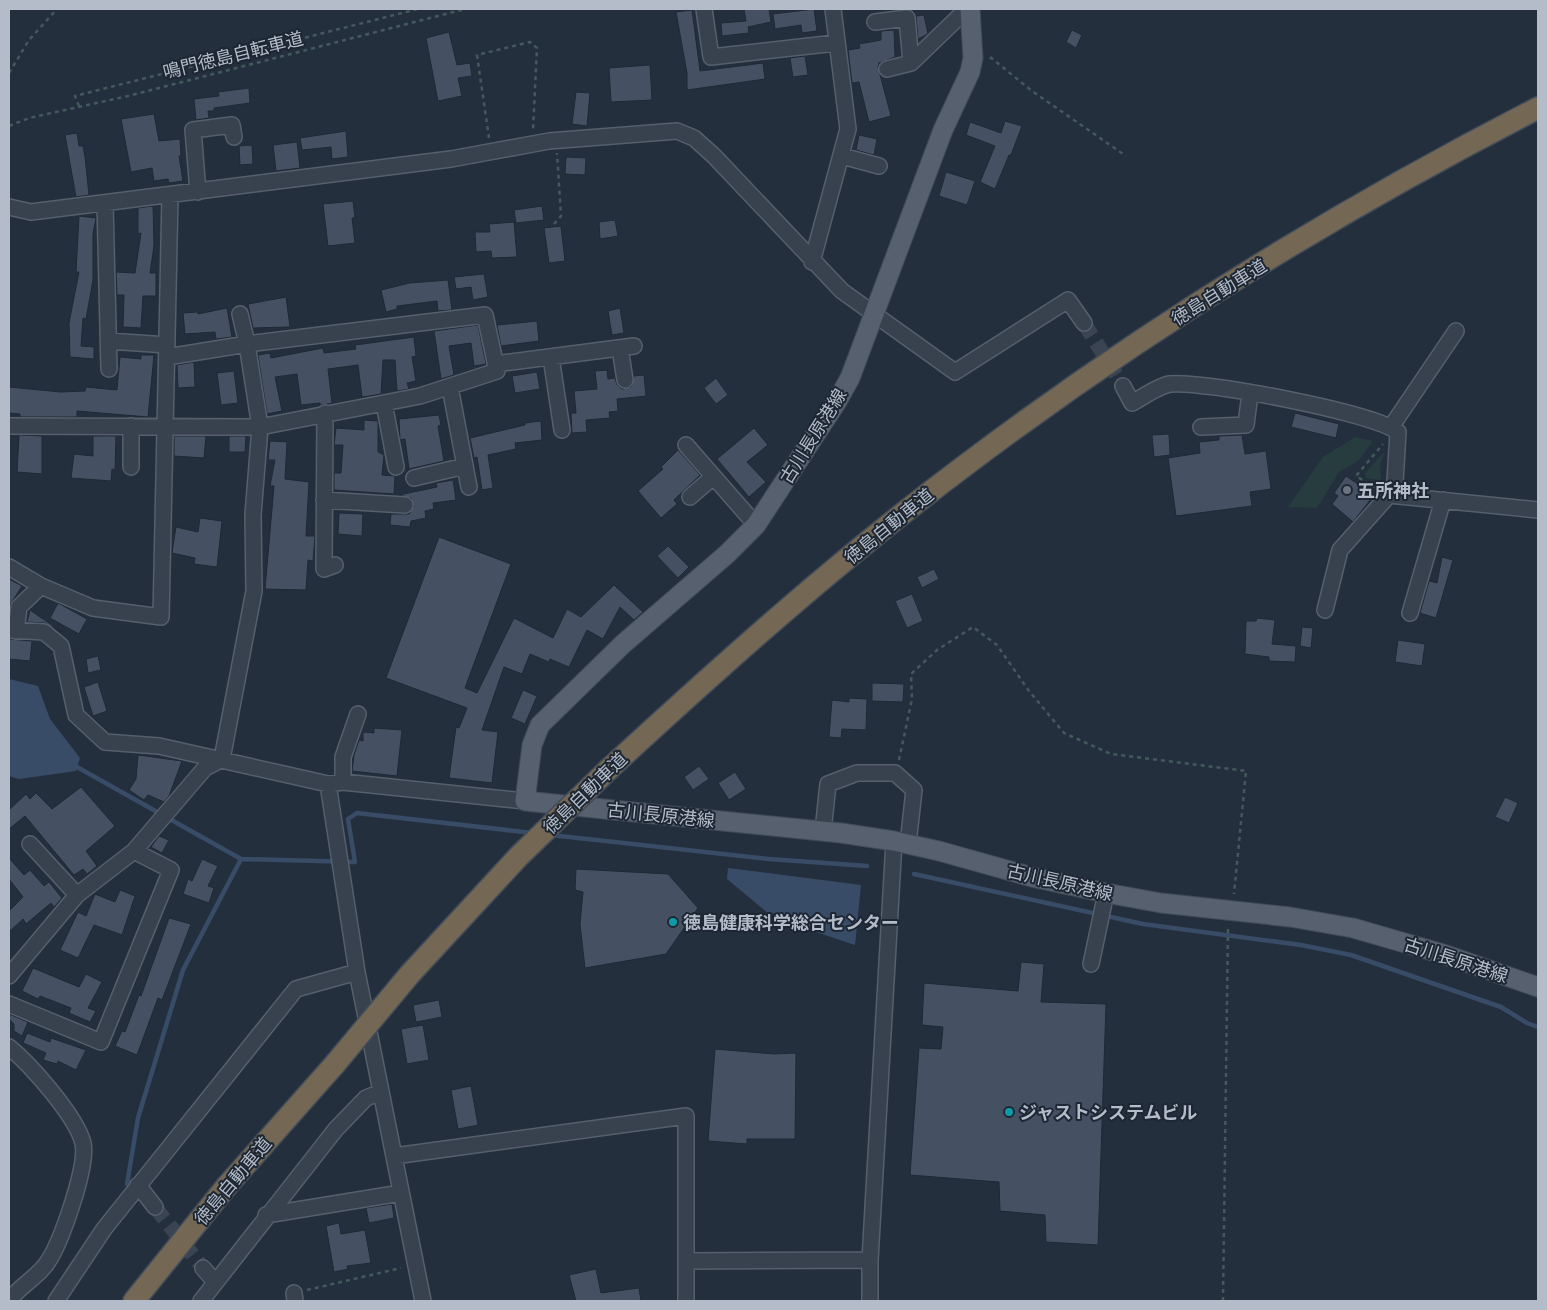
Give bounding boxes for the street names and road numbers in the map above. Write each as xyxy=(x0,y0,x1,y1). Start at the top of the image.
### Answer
street label: 鳴門徳島自転車道 xyxy=(161,27,305,83)
street label: 徳島自動車道 xyxy=(1168,254,1270,330)
street label: 古川長原港線 xyxy=(775,385,851,487)
street label: 徳島自動車道 xyxy=(840,484,938,568)
street label: 徳島自動車道 xyxy=(539,748,631,838)
street label: 古川長原港線 xyxy=(606,799,716,831)
street label: 古川長原港線 xyxy=(1005,860,1115,904)
street label: 古川長原港線 xyxy=(1401,933,1511,987)
street label: 徳島自動車道 xyxy=(190,1133,276,1229)

